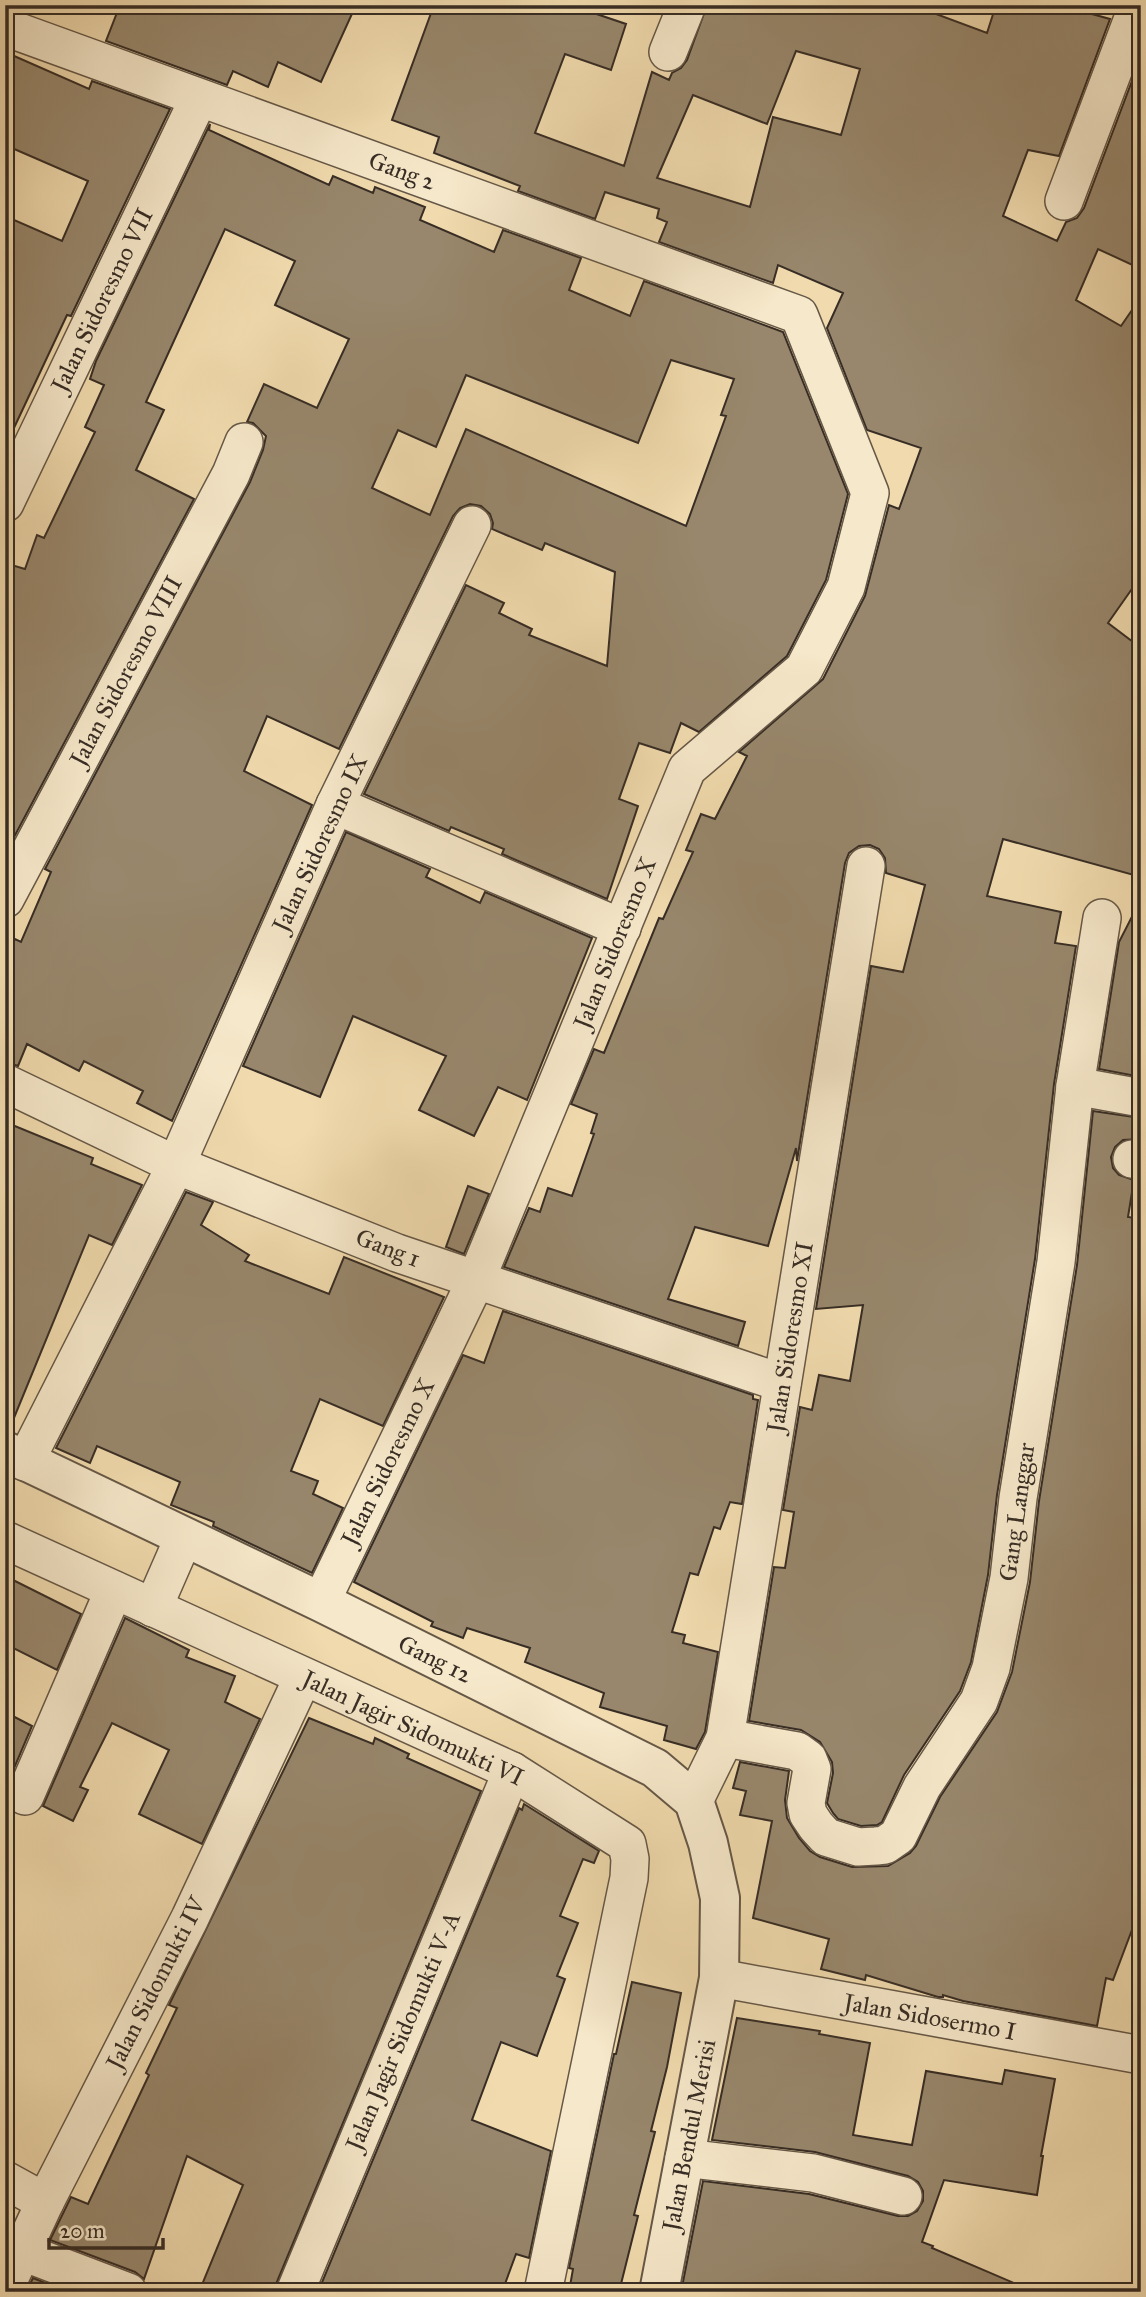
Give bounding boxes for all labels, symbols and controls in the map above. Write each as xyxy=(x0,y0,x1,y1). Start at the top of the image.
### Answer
street label: Gang 2 xyxy=(365,145,440,197)
street label: Jalan Sidoresmo VII xyxy=(43,203,160,400)
street label: Jalan Sidoresmo VIII xyxy=(62,571,189,774)
street label: Jalan Sidoresmo IX xyxy=(264,749,374,939)
street label: Jalan Sidoresmo X xyxy=(566,853,663,1036)
street label: Gang 1 xyxy=(352,1222,424,1274)
street label: Jalan Sidoresmo XI xyxy=(760,1240,820,1437)
street label: Jalan Sidoresmo X xyxy=(333,1373,442,1553)
street label: Gang Langgar xyxy=(992,1441,1042,1583)
street label: Gang 12 xyxy=(393,1628,477,1690)
street label: Jalan Jagir Sidomukti VI xyxy=(295,1662,529,1793)
street label: Jalan Sidomukti IV xyxy=(98,1890,213,2077)
street label: Jalan Jagir Sidomukti V-A xyxy=(338,1907,467,2158)
street label: Jalan Sidosermo I xyxy=(839,1987,1018,2047)
street label: Jalan Bendul Merisi xyxy=(655,2036,722,2236)
scale bar xyxy=(49,2206,163,2250)
text: 20 m xyxy=(60,2218,105,2244)

